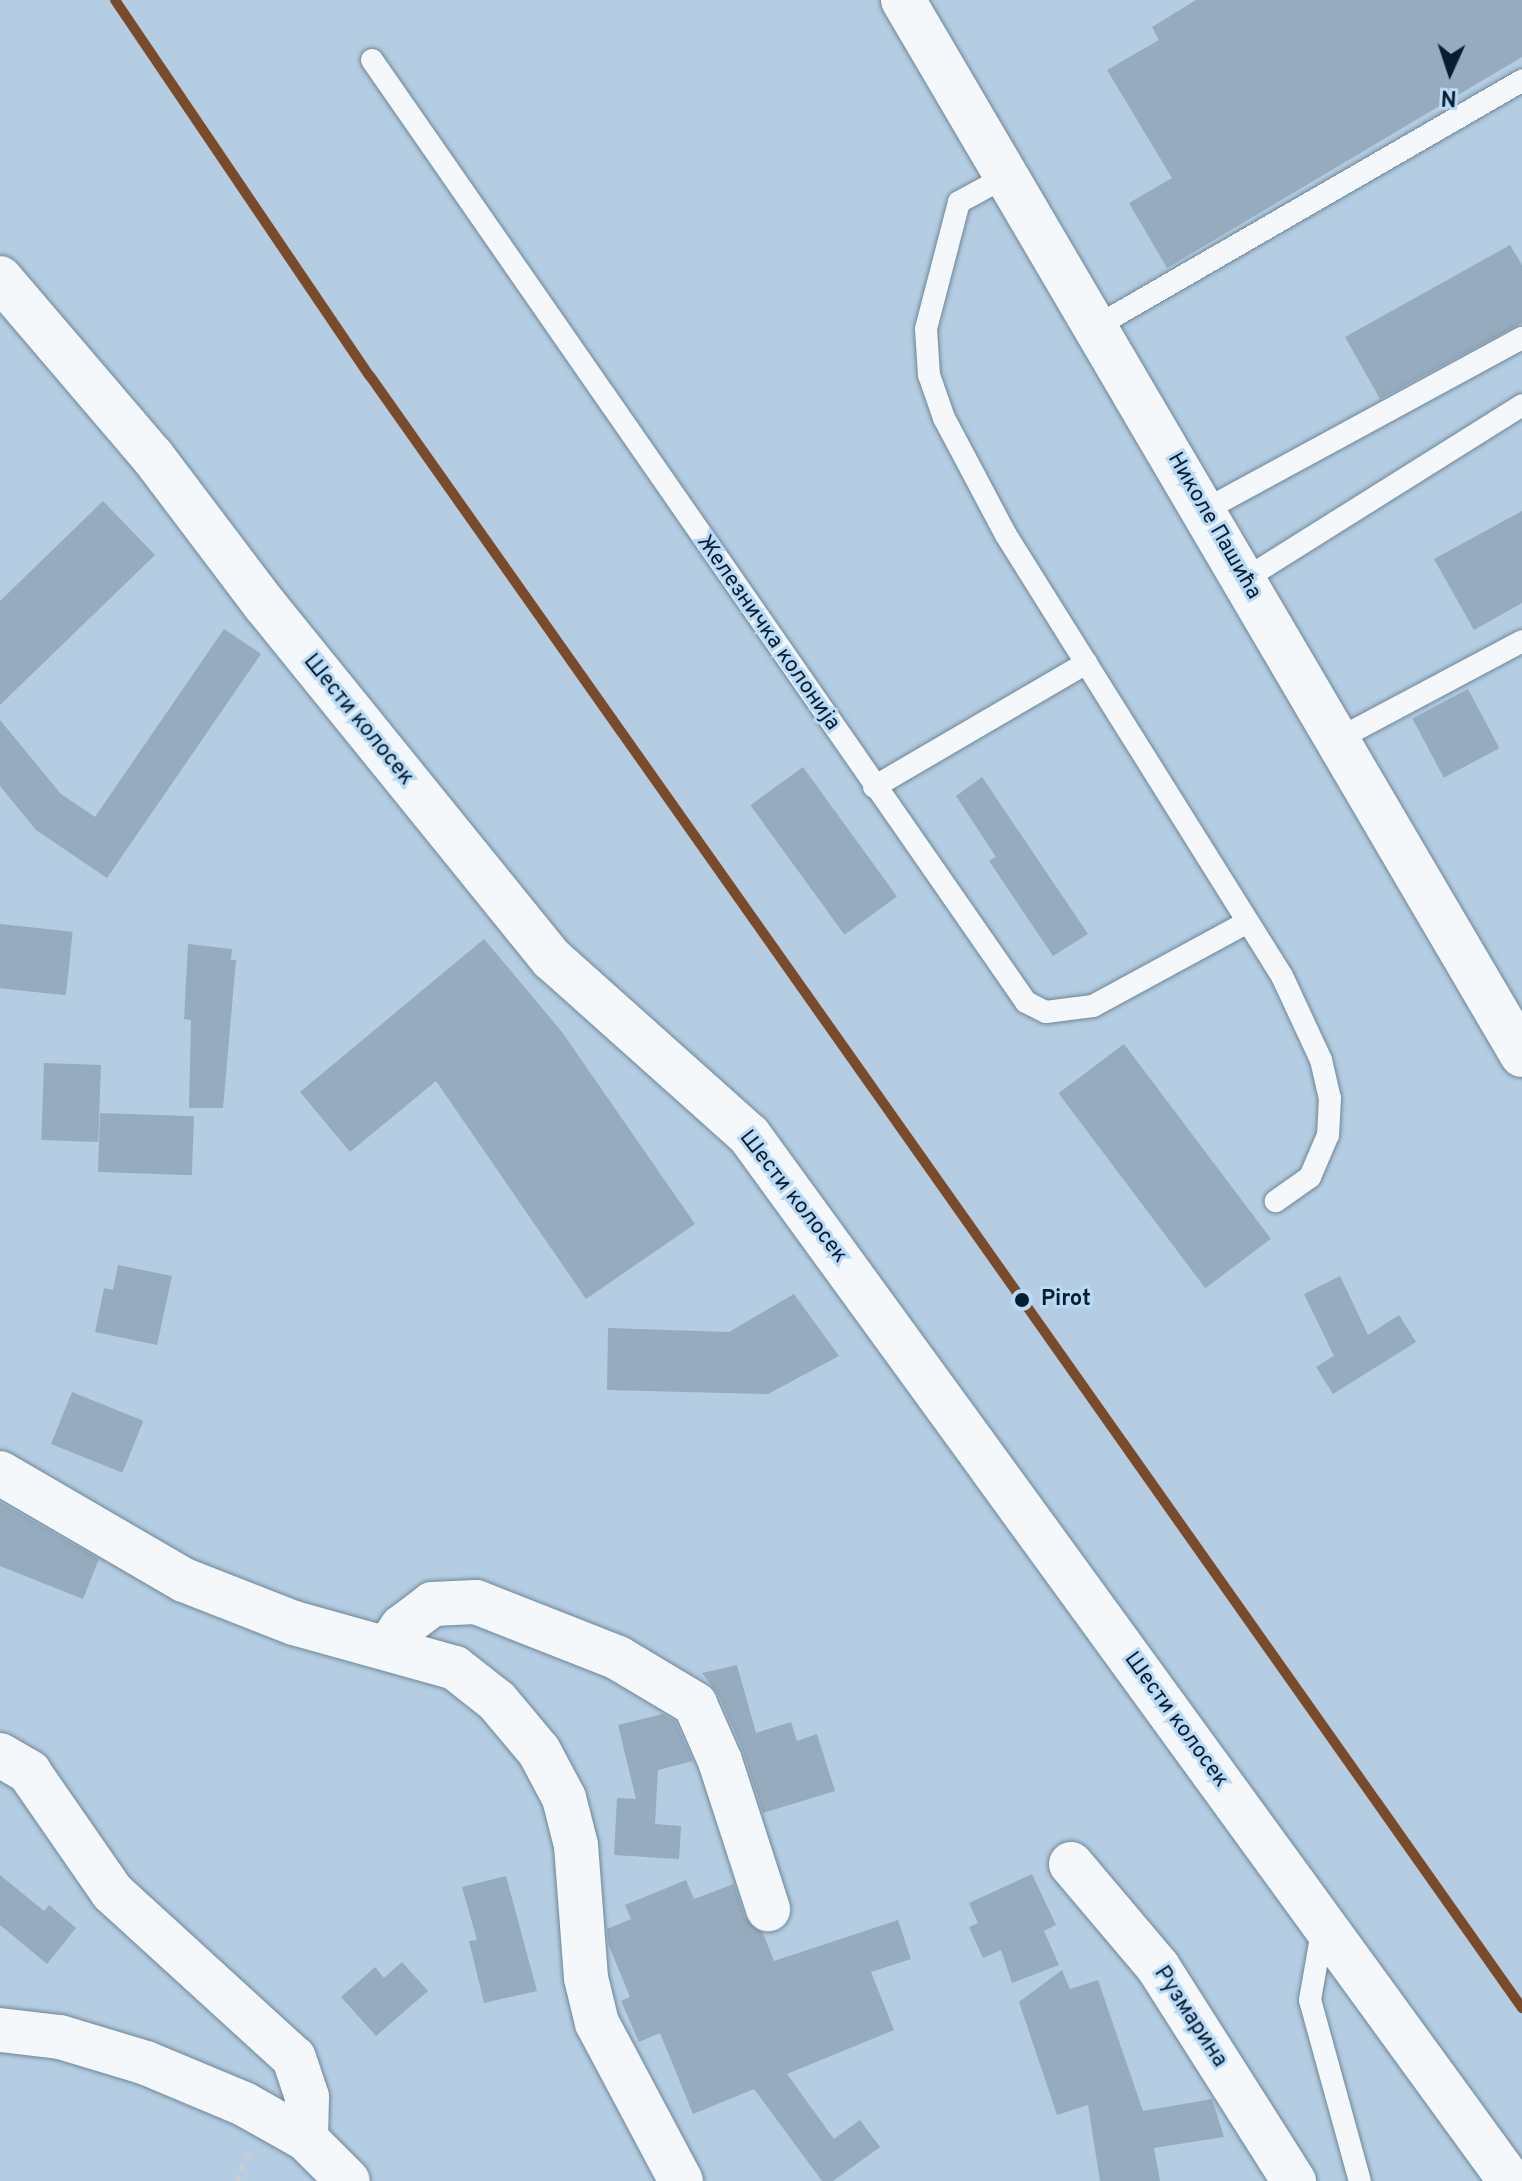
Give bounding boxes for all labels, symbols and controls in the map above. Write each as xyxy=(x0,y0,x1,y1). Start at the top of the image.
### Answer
north arrow xyxy=(1410,32,1490,112)
text: N xyxy=(1440,83,1457,110)
street label: Николе Пашића xyxy=(1161,448,1267,604)
street label: Железничка колонија xyxy=(691,530,845,736)
street label: Шести колосек xyxy=(297,649,419,791)
street label: Шести колосек xyxy=(733,1125,853,1269)
place label: Pirot xyxy=(1041,1287,1091,1313)
marker: Pirot xyxy=(1010,1288,1034,1312)
street label: Шести колосек xyxy=(1118,1647,1234,1793)
street label: Рузмарина xyxy=(1148,1962,1232,2072)

